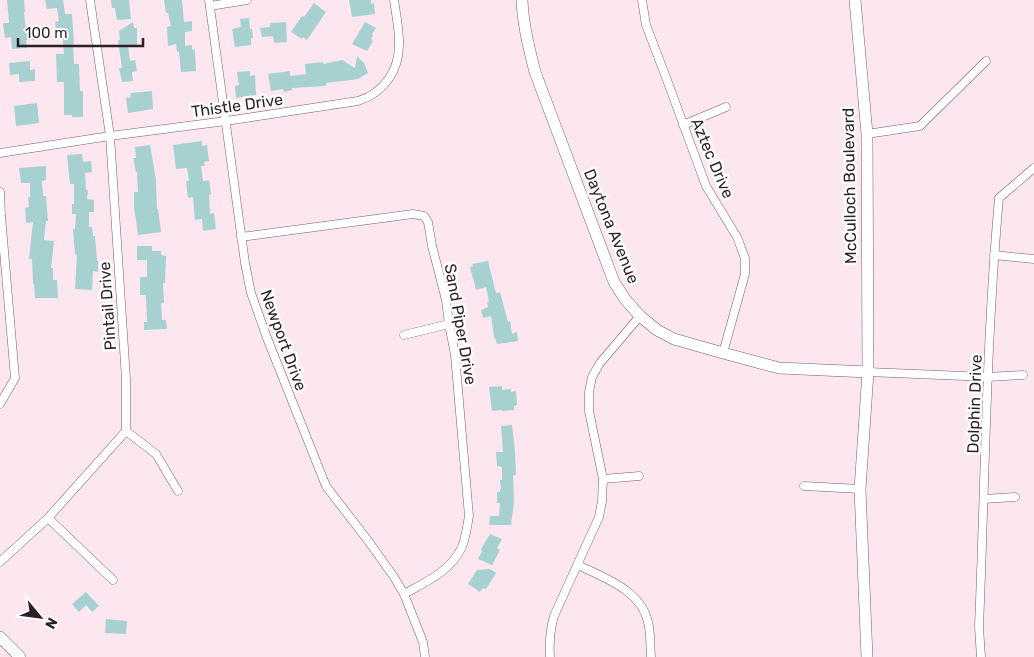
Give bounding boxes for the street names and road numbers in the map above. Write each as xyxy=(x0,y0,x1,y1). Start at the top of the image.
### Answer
street label: Thistle Drive xyxy=(190,90,284,121)
street label: McCulloch Boulevard xyxy=(839,108,860,264)
street label: Aztec Drive xyxy=(687,115,738,201)
street label: Daytona Avenue xyxy=(580,166,643,286)
street label: Pintail Drive xyxy=(95,261,120,351)
street label: Sand Piper Drive xyxy=(440,262,481,386)
street label: Newport Drive xyxy=(256,287,311,393)
street label: Dolphin Drive xyxy=(963,354,986,454)

